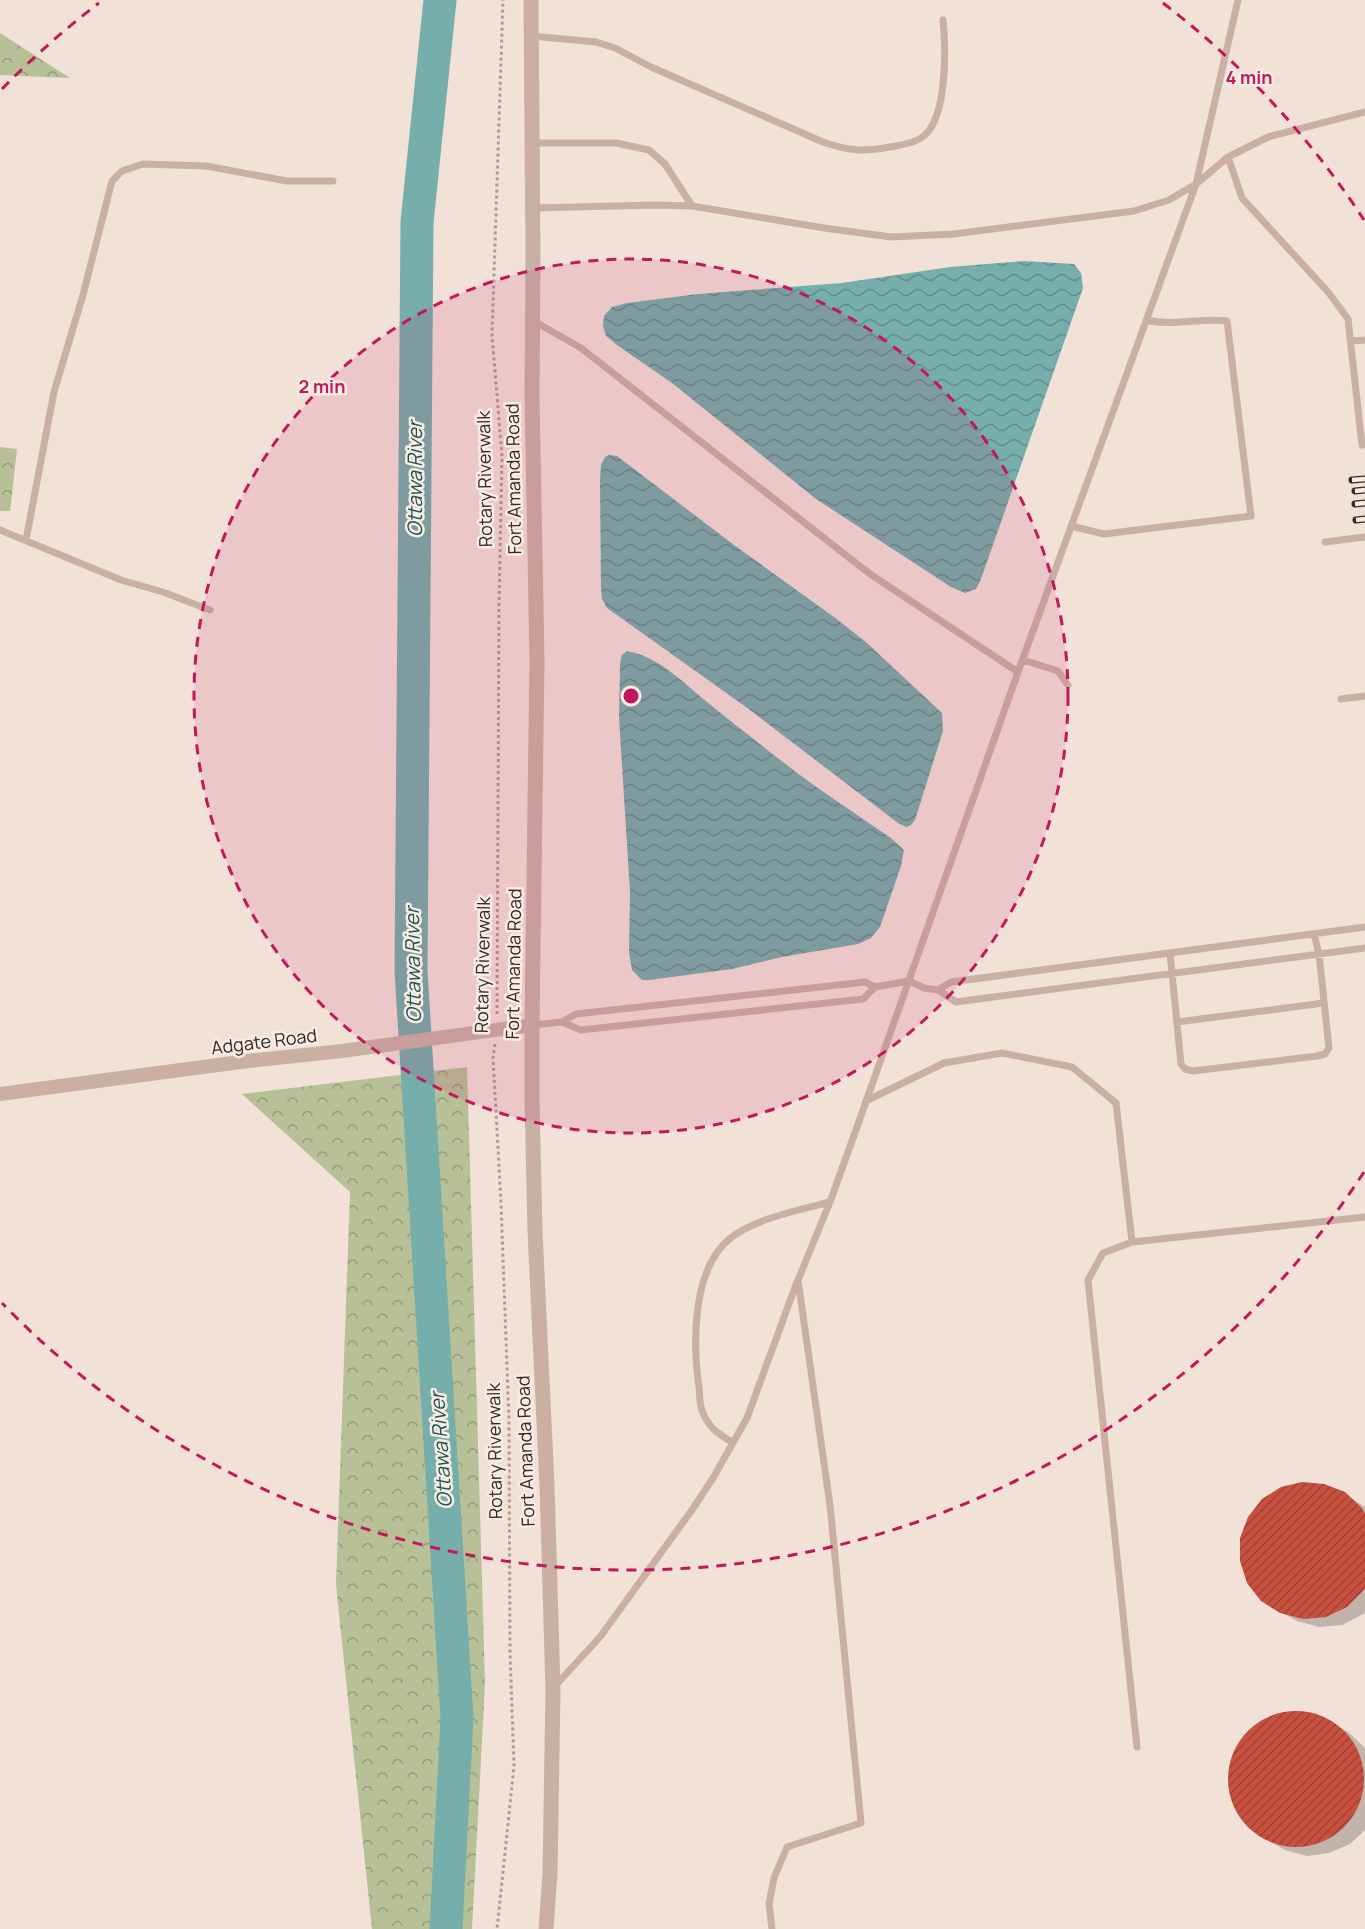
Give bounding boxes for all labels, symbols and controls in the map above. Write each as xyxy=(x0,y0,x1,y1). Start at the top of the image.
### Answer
text: 4 min xyxy=(1225,65,1273,89)
text: 2 min xyxy=(299,374,345,398)
street label: Fort Amanda Road xyxy=(500,403,526,555)
street label: Rotary Riverwalk xyxy=(471,410,497,547)
water label: Ottawa River xyxy=(401,418,428,537)
centre of rings xyxy=(621,686,641,706)
street label: Fort Amanda Road xyxy=(500,888,526,1040)
street label: Rotary Riverwalk xyxy=(469,896,495,1033)
water label: Ottawa River xyxy=(398,904,427,1023)
street label: Adgate Road xyxy=(210,1023,318,1059)
street label: Fort Amanda Road xyxy=(510,1375,540,1527)
street label: Rotary Riverwalk xyxy=(481,1382,507,1519)
water label: Ottawa River xyxy=(423,1389,458,1509)

